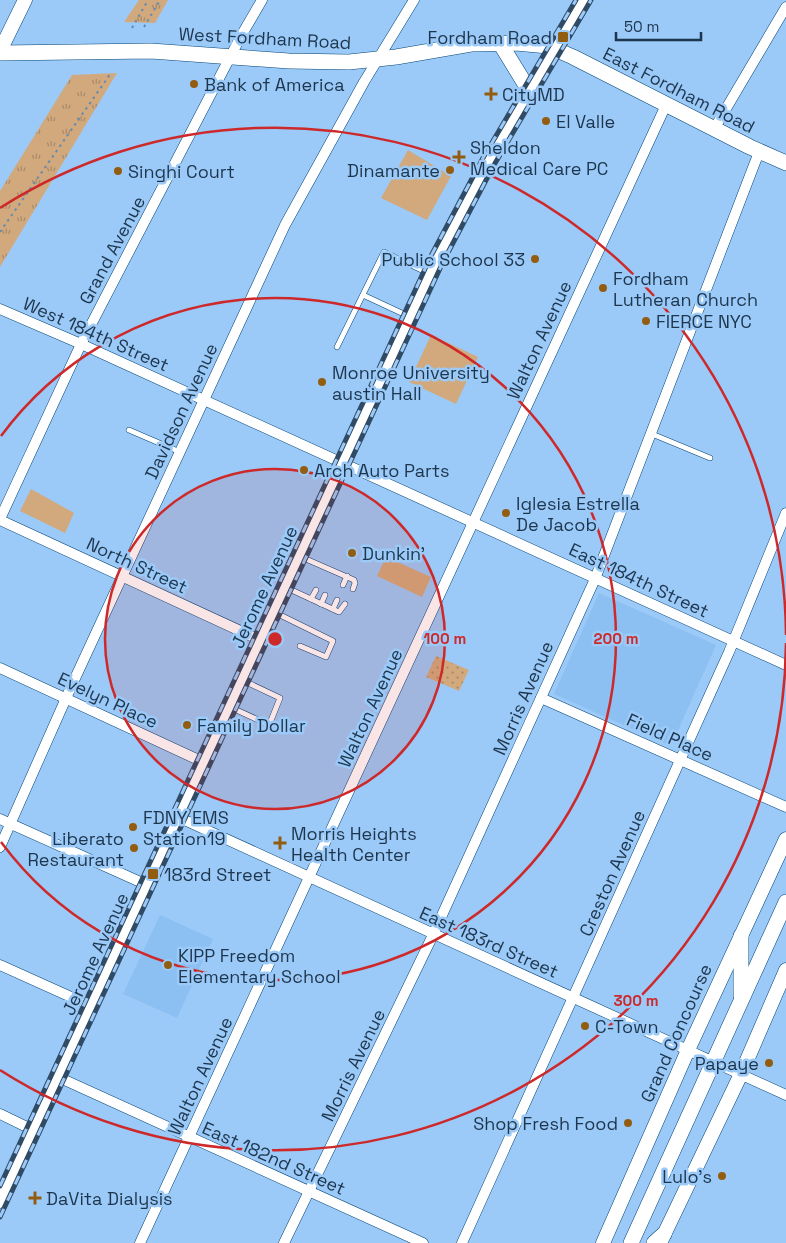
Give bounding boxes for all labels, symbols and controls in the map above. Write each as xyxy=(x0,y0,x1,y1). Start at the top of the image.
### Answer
scale bar xyxy=(616,10,701,42)
text: 50 m xyxy=(624,17,659,36)
street label: West Fordham Road xyxy=(178,22,352,54)
place label: Fordham Road xyxy=(428,26,552,49)
marker: Fordham Road xyxy=(556,30,570,44)
street label: East Fordham Road xyxy=(599,42,759,138)
place label: Bank of America xyxy=(204,73,345,96)
marker: Bank of America xyxy=(188,78,200,90)
place label: CityMD xyxy=(502,83,565,106)
marker: CityMD xyxy=(484,87,498,101)
place label: El Valle xyxy=(556,110,615,133)
marker: El Valle xyxy=(540,115,552,127)
place label: Sheldon Medical Care PC xyxy=(470,136,608,180)
marker: Sheldon Medical Care PC xyxy=(452,150,466,164)
place label: Dinamante xyxy=(347,159,440,182)
place label: Singhi Court xyxy=(128,160,235,183)
marker: Dinamante xyxy=(444,164,456,176)
marker: Singhi Court xyxy=(112,165,124,177)
street label: Grand Avenue xyxy=(74,192,150,308)
place label: Public School 33 xyxy=(382,248,525,271)
marker: Public School 33 xyxy=(529,253,541,265)
place label: Fordham Lutheran Church xyxy=(613,267,758,311)
street label: Walton Avenue xyxy=(501,277,577,403)
marker: Fordham Lutheran Church xyxy=(597,282,609,294)
street label: West 184th Street xyxy=(19,292,173,376)
place label: FIERCE NYC xyxy=(656,310,752,333)
marker: FIERCE NYC xyxy=(640,315,652,327)
street label: Davidson Avenue xyxy=(139,339,223,483)
place label: Monroe University austin Hall xyxy=(332,361,490,405)
marker: Monroe University austin Hall xyxy=(316,376,328,388)
place label: Arch Auto Parts xyxy=(314,459,450,482)
marker: Arch Auto Parts xyxy=(298,464,310,476)
place label: Iglesia Estrella De Jacob xyxy=(516,492,640,536)
marker: Iglesia Estrella De Jacob xyxy=(500,507,512,519)
street label: Jerome Avenue xyxy=(226,522,302,652)
street label: North Street xyxy=(83,532,191,598)
street label: East 184th Street xyxy=(565,538,713,622)
place label: Dunkin' xyxy=(362,542,425,565)
marker: Dunkin' xyxy=(346,547,358,559)
text: 100 m xyxy=(424,629,466,648)
text: 200 m xyxy=(594,629,638,648)
centre of rings xyxy=(266,630,284,648)
street label: Morris Avenue xyxy=(488,638,558,758)
street label: Walton Avenue xyxy=(332,645,408,771)
street label: Evelyn Place xyxy=(54,667,162,733)
street label: Field Place xyxy=(623,708,717,766)
place label: Family Dollar xyxy=(197,714,306,737)
marker: Family Dollar xyxy=(181,719,193,731)
place label: FDNY EMS Station19 xyxy=(143,806,229,850)
street label: Creston Avenue xyxy=(574,806,650,940)
marker: FDNY EMS Station19 xyxy=(127,821,139,833)
place label: Morris Heights Health Center xyxy=(291,822,417,866)
place label: Liberato Restaurant xyxy=(27,827,124,871)
marker: Morris Heights Health Center xyxy=(273,836,287,850)
marker: Liberato Restaurant xyxy=(128,842,140,854)
place label: 183rd Street xyxy=(164,863,271,886)
marker: 183rd Street xyxy=(146,867,160,881)
street label: Jerome Avenue xyxy=(57,889,133,1019)
street label: East 183rd Street xyxy=(416,901,562,983)
place label: KIPP Freedom Elementary School xyxy=(178,944,341,988)
marker: KIPP Freedom Elementary School xyxy=(162,959,174,971)
street label: Grand Concourse xyxy=(635,960,717,1106)
text: 300 m xyxy=(613,991,659,1010)
street label: Morris Avenue xyxy=(316,1005,390,1125)
street label: Walton Avenue xyxy=(162,1013,238,1139)
place label: C-Town xyxy=(595,1015,658,1038)
marker: C-Town xyxy=(579,1020,591,1032)
place label: Papaye xyxy=(695,1052,759,1075)
marker: Papaye xyxy=(763,1057,775,1069)
place label: Shop Fresh Food xyxy=(473,1112,618,1135)
street label: East 182nd Street xyxy=(199,1116,349,1200)
marker: Shop Fresh Food xyxy=(622,1117,634,1129)
place label: Lulo’s xyxy=(662,1165,712,1188)
marker: Lulo’s xyxy=(716,1170,728,1182)
place label: DaVita Dialysis xyxy=(46,1187,173,1210)
marker: DaVita Dialysis xyxy=(28,1191,42,1205)

